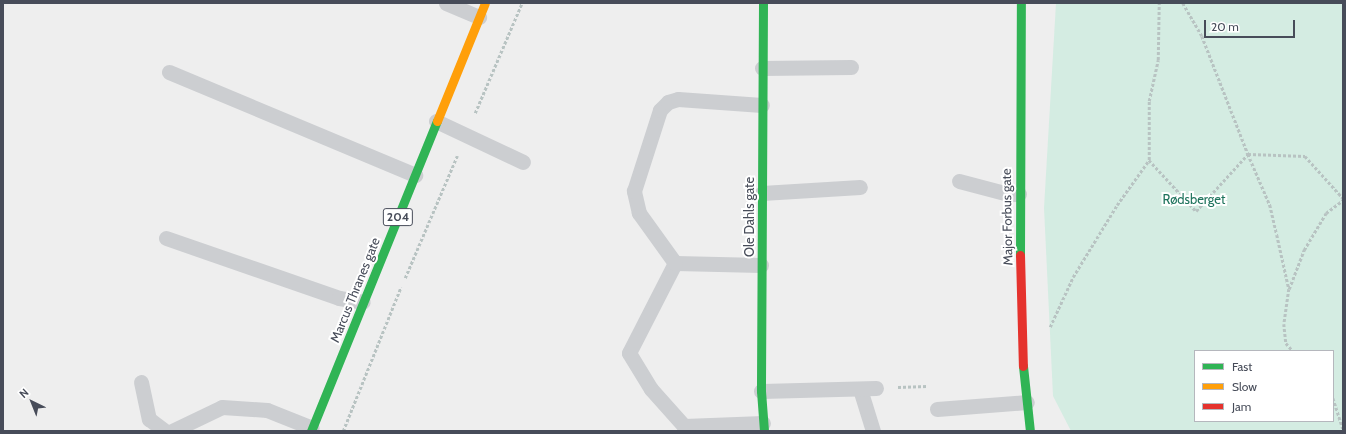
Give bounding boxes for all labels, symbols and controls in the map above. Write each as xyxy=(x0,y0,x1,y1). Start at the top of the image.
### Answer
scale bar xyxy=(1206,12,1297,38)
text: 20 m xyxy=(1211,19,1239,34)
street label: Major Forbus gate xyxy=(998,168,1016,266)
street label: Ole Dahls gate xyxy=(741,177,757,257)
park label: Rødsberget xyxy=(1163,191,1225,207)
road number: 204 xyxy=(382,207,414,227)
street label: Marcus Thranes gate xyxy=(327,235,383,345)
legend xyxy=(1194,350,1334,422)
text: Fast xyxy=(1232,359,1252,374)
text: Slow xyxy=(1232,379,1257,394)
north arrow xyxy=(12,382,52,422)
text: N xyxy=(16,385,31,401)
text: Jam xyxy=(1232,399,1251,414)

